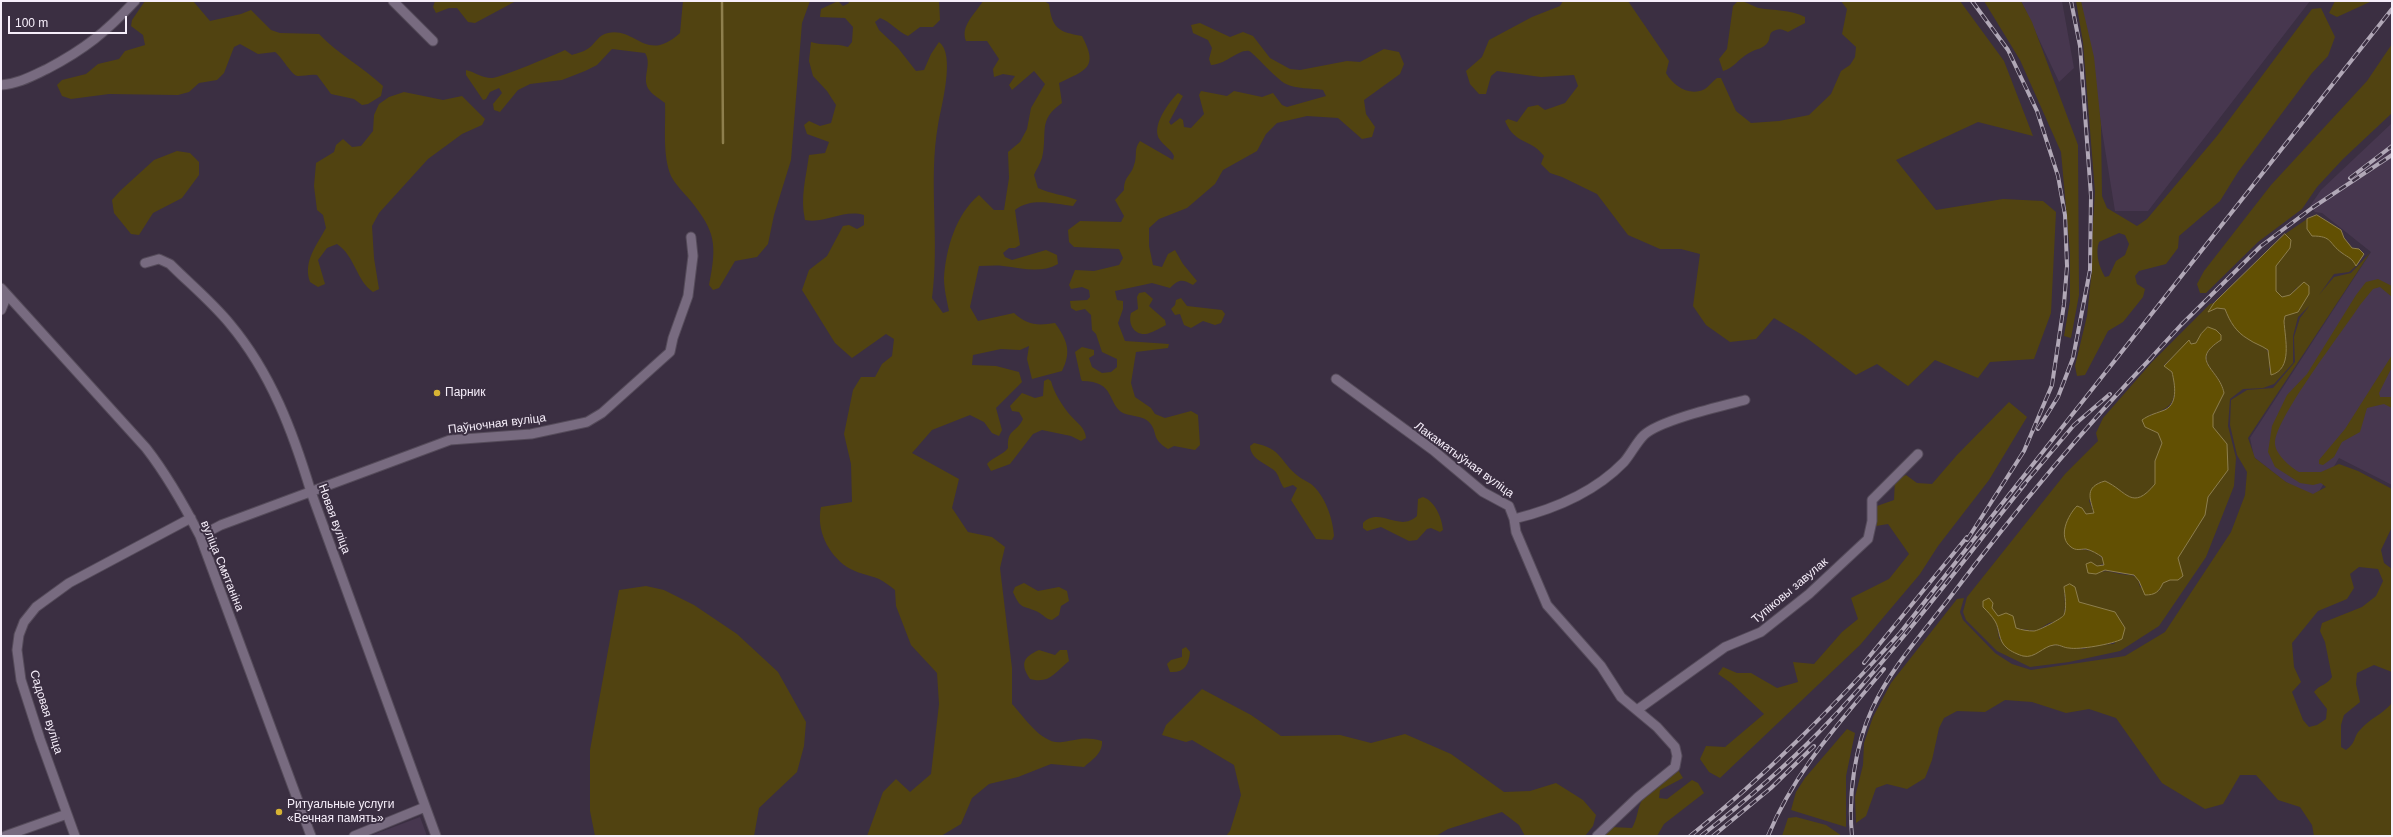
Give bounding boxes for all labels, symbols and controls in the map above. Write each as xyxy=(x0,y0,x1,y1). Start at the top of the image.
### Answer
scale bar xyxy=(10,8,129,34)
text: 100 m xyxy=(15,16,48,30)
place label: Парник xyxy=(445,386,486,400)
marker: Парник xyxy=(432,388,442,398)
street label: Паўночная вуліца xyxy=(447,411,547,437)
street label: Лакаматыўная вуліца xyxy=(1411,419,1517,501)
street label: Новая вуліца xyxy=(315,482,353,556)
street label: вуліца Смятаніна xyxy=(197,519,247,613)
street label: Тупіковы завулак xyxy=(1749,555,1831,627)
street label: Садовая вуліца xyxy=(26,668,66,756)
place label: Ритуальные услуги «Вечная память» xyxy=(287,798,394,826)
marker: Ритуальные услуги «Вечная память» xyxy=(274,807,284,817)

